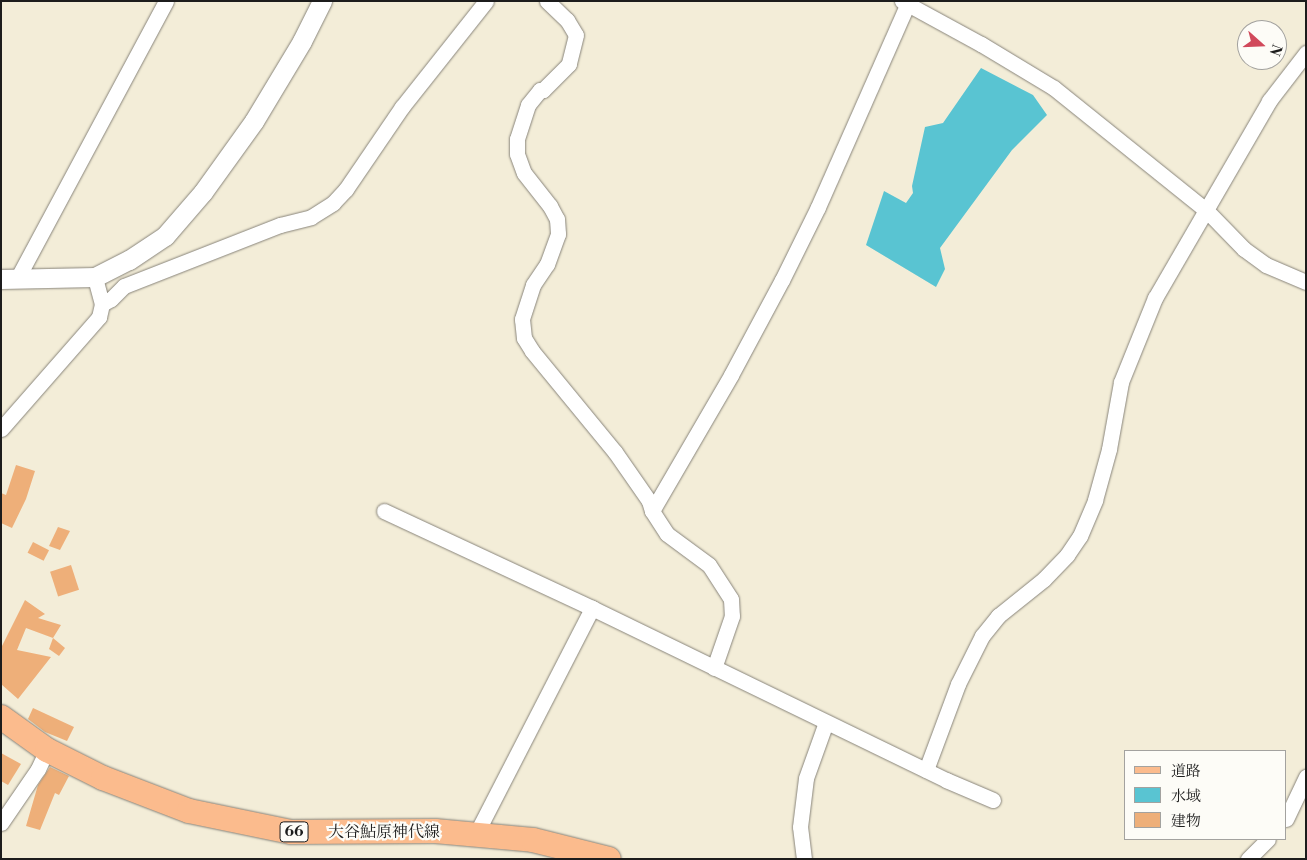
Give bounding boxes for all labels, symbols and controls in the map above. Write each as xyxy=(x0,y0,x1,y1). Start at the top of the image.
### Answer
north arrow xyxy=(1237,20,1287,70)
text: N xyxy=(1265,41,1286,58)
legend xyxy=(1124,750,1287,840)
text: 道路 xyxy=(1171,762,1201,781)
text: 水域 xyxy=(1171,787,1201,806)
text: 建物 xyxy=(1171,812,1201,831)
road number: 66 xyxy=(279,820,309,844)
street label: 大谷鮎原神代線 xyxy=(328,822,440,842)

